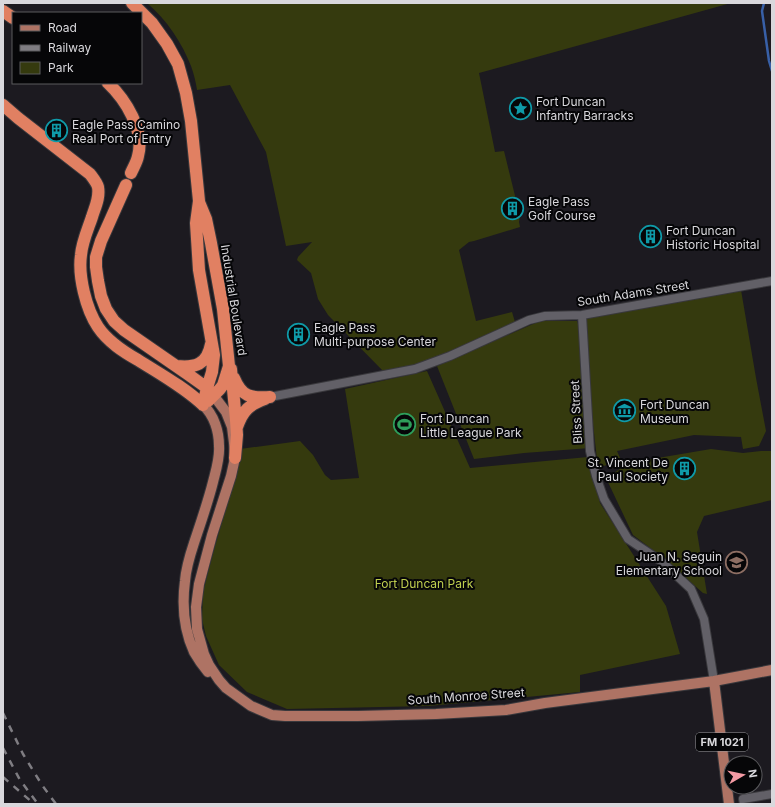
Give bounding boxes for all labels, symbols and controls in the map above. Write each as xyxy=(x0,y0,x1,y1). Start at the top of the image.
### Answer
legend xyxy=(12,12,142,84)
text: Road xyxy=(48,20,77,35)
text: Railway xyxy=(48,40,92,55)
text: Park xyxy=(48,60,74,75)
place label: Fort Duncan Infantry Barracks xyxy=(536,94,633,123)
place icon: Fort Duncan Infantry Barracks xyxy=(508,95,534,121)
place label: Eagle Pass Camino Real Port of Entry xyxy=(72,117,180,146)
building icon: Eagle Pass Camino Real Port of Entry xyxy=(43,118,69,144)
place label: Eagle Pass Golf Course xyxy=(528,194,596,223)
building icon: Eagle Pass Golf Course xyxy=(500,195,526,221)
place label: Fort Duncan Historic Hospital xyxy=(666,223,759,252)
building icon: Fort Duncan Historic Hospital xyxy=(638,224,664,250)
street label: Industrial Boulevard xyxy=(218,243,250,357)
street label: South Adams Street xyxy=(576,277,690,309)
place label: Eagle Pass Multi-purpose Center xyxy=(314,320,436,349)
building icon: Eagle Pass Multi-purpose Center xyxy=(286,321,312,347)
street label: Bliss Street xyxy=(567,380,585,444)
place label: Fort Duncan Museum xyxy=(640,397,709,426)
museum icon: Fort Duncan Museum xyxy=(612,398,638,424)
place label: Fort Duncan Little League Park xyxy=(420,411,522,440)
sports icon: Fort Duncan Little League Park xyxy=(391,412,417,438)
place label: St. Vincent De Paul Society xyxy=(587,455,668,484)
building icon: St. Vincent De Paul Society xyxy=(671,456,697,482)
place label: Juan N. Seguin Elementary School xyxy=(616,549,722,578)
school or university icon: Juan N. Seguin Elementary School xyxy=(724,550,750,576)
park label: Fort Duncan Park xyxy=(375,576,474,591)
street label: South Monroe Street xyxy=(407,684,525,708)
road number: FM 1021 xyxy=(696,733,748,751)
north arrow xyxy=(723,755,763,795)
text: N xyxy=(745,768,760,779)

